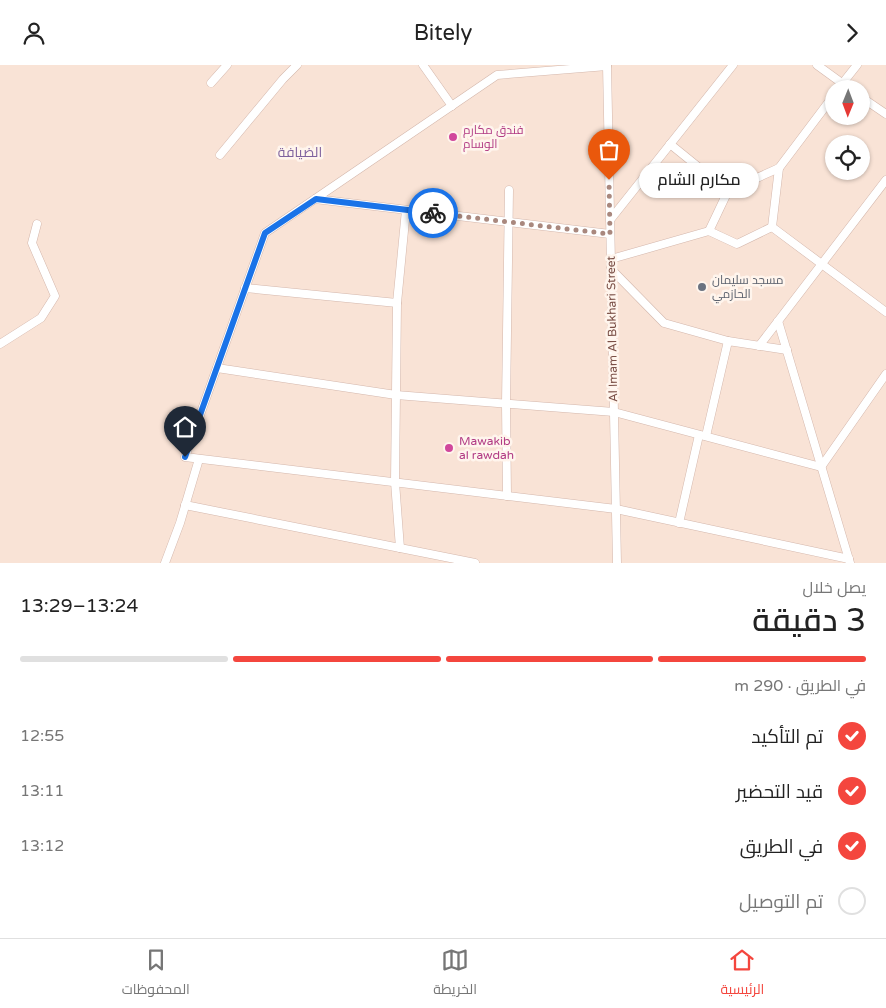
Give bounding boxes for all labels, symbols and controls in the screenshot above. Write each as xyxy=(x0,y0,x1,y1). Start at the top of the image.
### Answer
icon: person xyxy=(20,19,48,47)
icon: forward xyxy=(838,19,866,47)
text: Bitely xyxy=(414,20,472,46)
north arrow xyxy=(825,80,870,125)
map controls xyxy=(825,80,870,180)
place label: فندق مكارم الوسام xyxy=(463,123,524,152)
pin xyxy=(588,129,630,180)
marker: فندق مكارم الوسام xyxy=(447,131,459,143)
button: locate xyxy=(825,135,870,180)
icon: bag xyxy=(595,136,623,164)
district label: الضيافة xyxy=(278,144,322,161)
callout: مكارم الشام xyxy=(639,163,759,197)
text: مكارم الشام xyxy=(657,170,741,190)
courier xyxy=(408,188,458,238)
icon: bike xyxy=(419,199,447,227)
street label: Al Imam Al Bukhari Street xyxy=(604,255,620,402)
place label: مسجد سليمان الحازمي xyxy=(712,273,784,304)
marker: مسجد سليمان الحازمي xyxy=(696,281,708,293)
pin xyxy=(164,406,206,457)
icon: home xyxy=(171,413,199,441)
place label: Mawakib al rawdah xyxy=(459,434,514,462)
marker: Mawakib al rawdah xyxy=(443,442,455,454)
text: يصل خلال xyxy=(802,578,866,598)
text: 13:24–13:29 xyxy=(20,595,138,617)
text: 3 دقيقة xyxy=(752,602,866,640)
text: في الطريق · 290 m xyxy=(734,676,866,696)
icon: check xyxy=(838,722,866,750)
text: 12:55 xyxy=(20,726,64,746)
text: تم التأكيد xyxy=(751,726,823,748)
icon: check xyxy=(838,777,866,805)
text: 13:11 xyxy=(20,781,64,801)
text: قيد التحضير xyxy=(736,781,823,803)
icon: check xyxy=(838,832,866,860)
text: 13:12 xyxy=(20,836,64,856)
text: في الطريق xyxy=(740,836,823,858)
text: تم التوصيل xyxy=(739,891,823,913)
tab: المحفوظات xyxy=(122,946,190,1002)
tab: الخريطة xyxy=(433,946,477,1002)
tab: الرئيسية xyxy=(720,946,764,1002)

